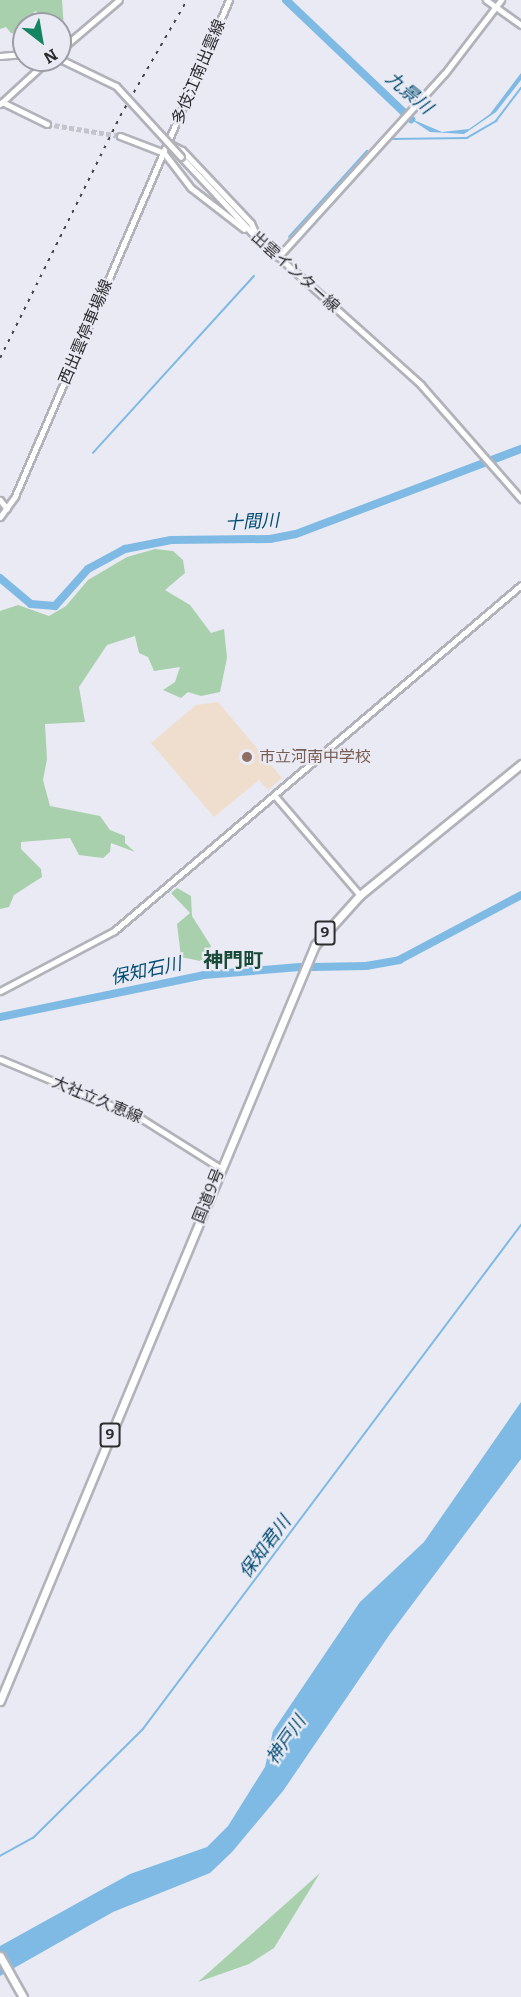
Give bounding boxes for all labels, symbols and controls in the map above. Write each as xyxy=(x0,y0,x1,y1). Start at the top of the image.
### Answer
north arrow xyxy=(12,12,72,72)
street label: 多伎江南出雲線 xyxy=(168,17,230,127)
text: N xyxy=(40,45,61,67)
water label: 九景川 xyxy=(381,67,437,119)
street label: 出雲インター線 xyxy=(247,227,343,317)
street label: 西出雲停車場線 xyxy=(55,277,117,387)
water label: 十間川 xyxy=(224,510,280,534)
place label: 市立河南中学校 xyxy=(259,747,371,767)
marker: 市立河南中学校 xyxy=(240,750,254,764)
road number: 9 xyxy=(314,921,336,945)
district label: 神門町 xyxy=(203,948,263,972)
water label: 保知石川 xyxy=(109,953,183,989)
street label: 大社立久恵線 xyxy=(49,1072,145,1128)
street label: 国道9号 xyxy=(189,1166,229,1226)
road number: 9 xyxy=(100,1423,120,1447)
water label: 保知君川 xyxy=(235,1512,295,1582)
water label: 神戸川 xyxy=(262,1712,310,1768)

